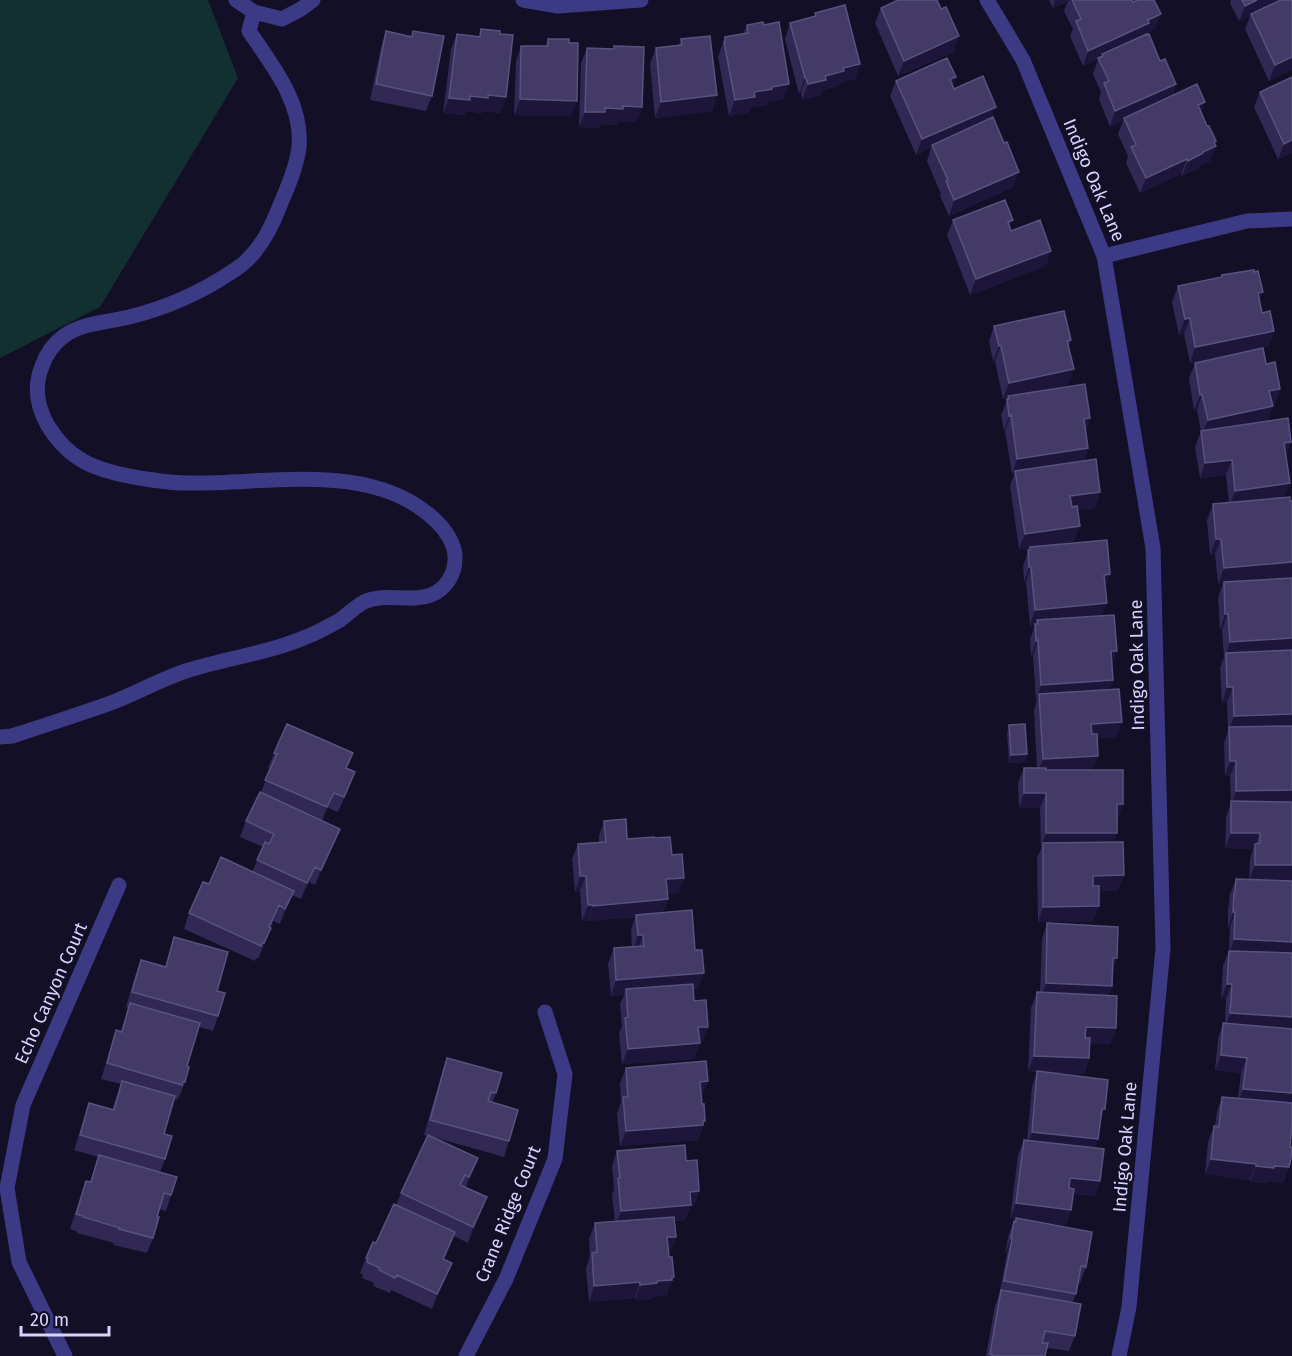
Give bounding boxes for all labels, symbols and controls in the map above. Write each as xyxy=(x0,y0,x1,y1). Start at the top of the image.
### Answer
street label: Indigo Oak Lane xyxy=(1058,115,1130,245)
street label: Indigo Oak Lane xyxy=(1125,599,1149,731)
street label: Echo Canyon Court xyxy=(10,918,92,1067)
street label: Indigo Oak Lane xyxy=(1108,1081,1142,1213)
street label: Crane Ridge Court xyxy=(471,1142,546,1286)
scale bar xyxy=(21,1299,110,1337)
text: 20 m xyxy=(30,1309,69,1331)

